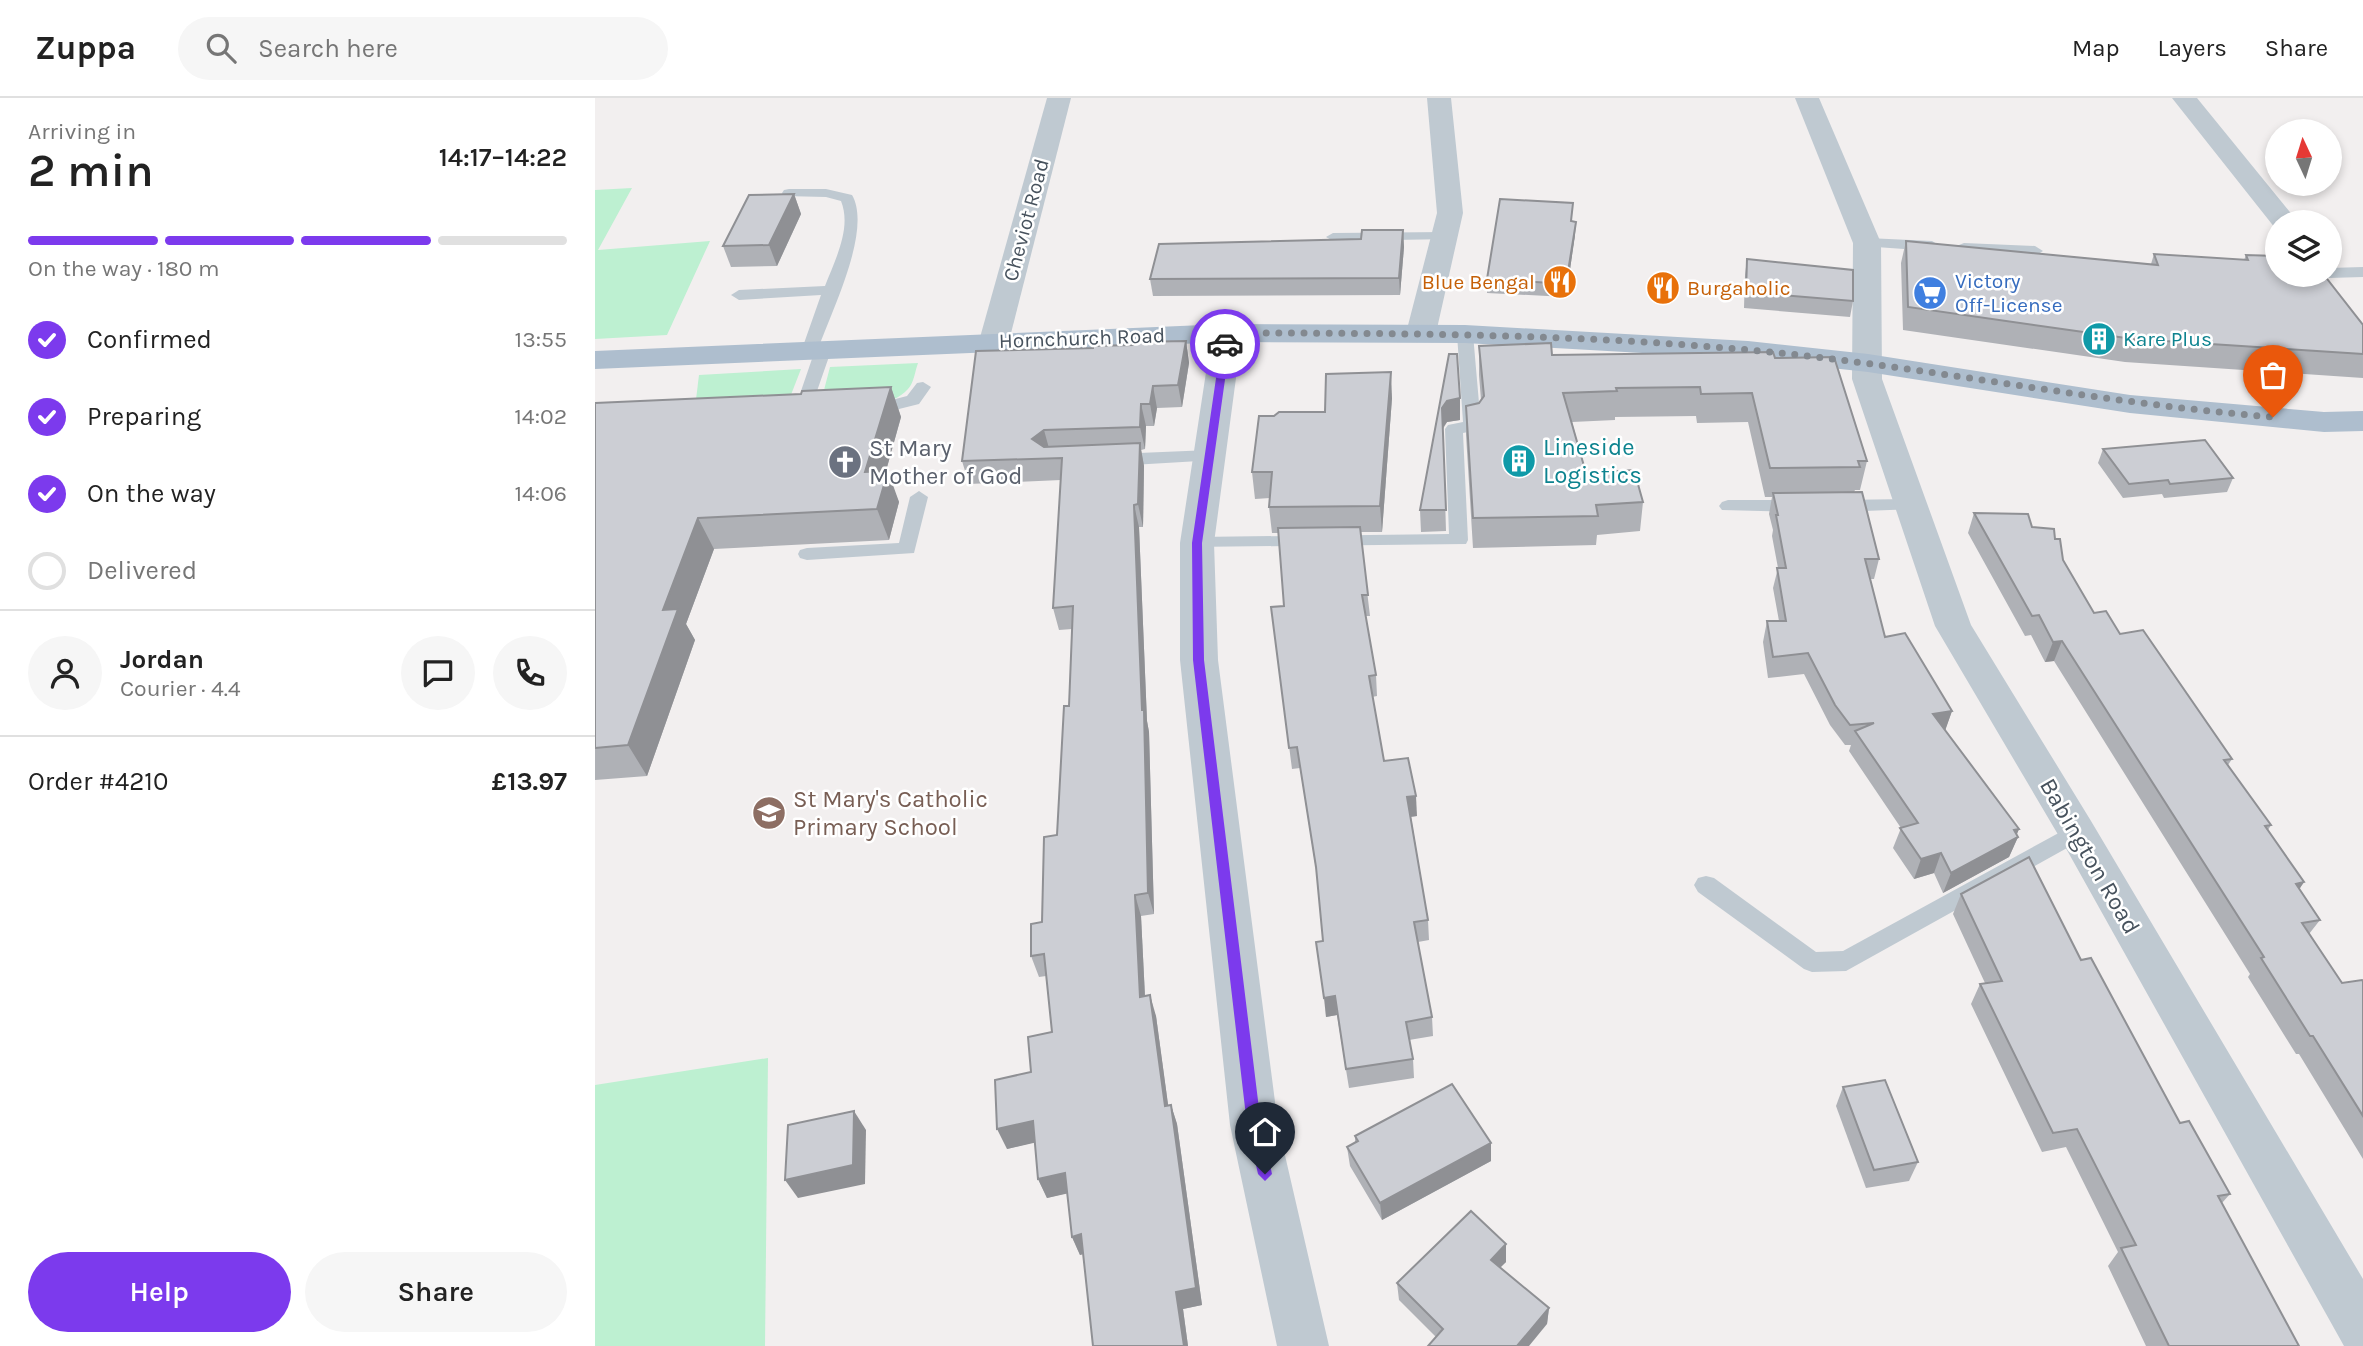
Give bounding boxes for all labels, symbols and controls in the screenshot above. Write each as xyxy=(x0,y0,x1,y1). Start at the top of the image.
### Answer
search box xyxy=(178,17,668,80)
text: Zuppa xyxy=(35,29,136,67)
icon: search xyxy=(202,29,240,67)
text: Search here xyxy=(258,33,398,64)
text: Map xyxy=(2072,34,2120,62)
text: Layers xyxy=(2158,34,2227,62)
text: Share xyxy=(2265,34,2328,62)
text: Arriving in xyxy=(28,118,136,145)
north arrow xyxy=(2265,119,2341,196)
map controls xyxy=(2265,119,2342,287)
text: 14:17–14:22 xyxy=(439,142,567,173)
text: 2 min xyxy=(28,144,154,198)
street label: Cheviot Road xyxy=(998,156,1054,284)
button: layers xyxy=(2265,210,2342,287)
text: On the way · 180 m xyxy=(28,255,219,282)
restaurant icon: Blue Bengal xyxy=(1541,263,1579,301)
restaurant icon: Burgaholic xyxy=(1644,269,1682,307)
place label: Victory Off-License xyxy=(1955,269,2062,317)
place label: Blue Bengal xyxy=(1422,270,1535,294)
supermarket icon: Victory Off-License xyxy=(1911,274,1949,312)
place label: Burgaholic xyxy=(1687,276,1791,300)
courier xyxy=(1190,309,1260,379)
building icon: Kare Plus xyxy=(2080,320,2118,358)
icon: check xyxy=(28,321,66,359)
street label: Hornchurch Road xyxy=(998,323,1166,353)
text: Confirmed xyxy=(87,324,212,355)
icon: car xyxy=(1206,325,1244,363)
text: 13:55 xyxy=(515,326,567,353)
place label: Kare Plus xyxy=(2123,327,2212,351)
pin xyxy=(2243,345,2303,417)
icon: bag xyxy=(2254,356,2292,394)
icon: check xyxy=(28,398,66,436)
text: Preparing xyxy=(87,401,201,432)
text: 14:02 xyxy=(514,403,567,430)
place label: Lineside Logistics xyxy=(1543,433,1642,489)
place label: St Mary Mother of God xyxy=(869,434,1022,490)
building icon: Lineside Logistics xyxy=(1500,442,1538,480)
church icon: St Mary Mother of God xyxy=(826,443,864,481)
icon: check xyxy=(28,475,66,513)
text: On the way xyxy=(87,478,216,509)
text: 14:06 xyxy=(514,480,567,507)
text: Delivered xyxy=(87,555,197,586)
button: person xyxy=(28,636,102,710)
button: chat xyxy=(401,636,475,710)
button: phone xyxy=(493,636,567,710)
text: Jordan xyxy=(120,644,204,675)
text: Courier · 4.4 xyxy=(120,675,241,702)
text: Order #4210 xyxy=(28,766,168,797)
text: £13.97 xyxy=(492,766,567,797)
street label: Babington Road xyxy=(2034,773,2146,939)
place label: St Mary's Catholic Primary School xyxy=(793,785,988,841)
school or university icon: St Mary's Catholic Primary School xyxy=(750,794,788,832)
pin xyxy=(1235,1102,1295,1174)
icon: home xyxy=(1246,1113,1284,1151)
button: Help xyxy=(28,1252,291,1332)
button: Share xyxy=(305,1252,567,1332)

